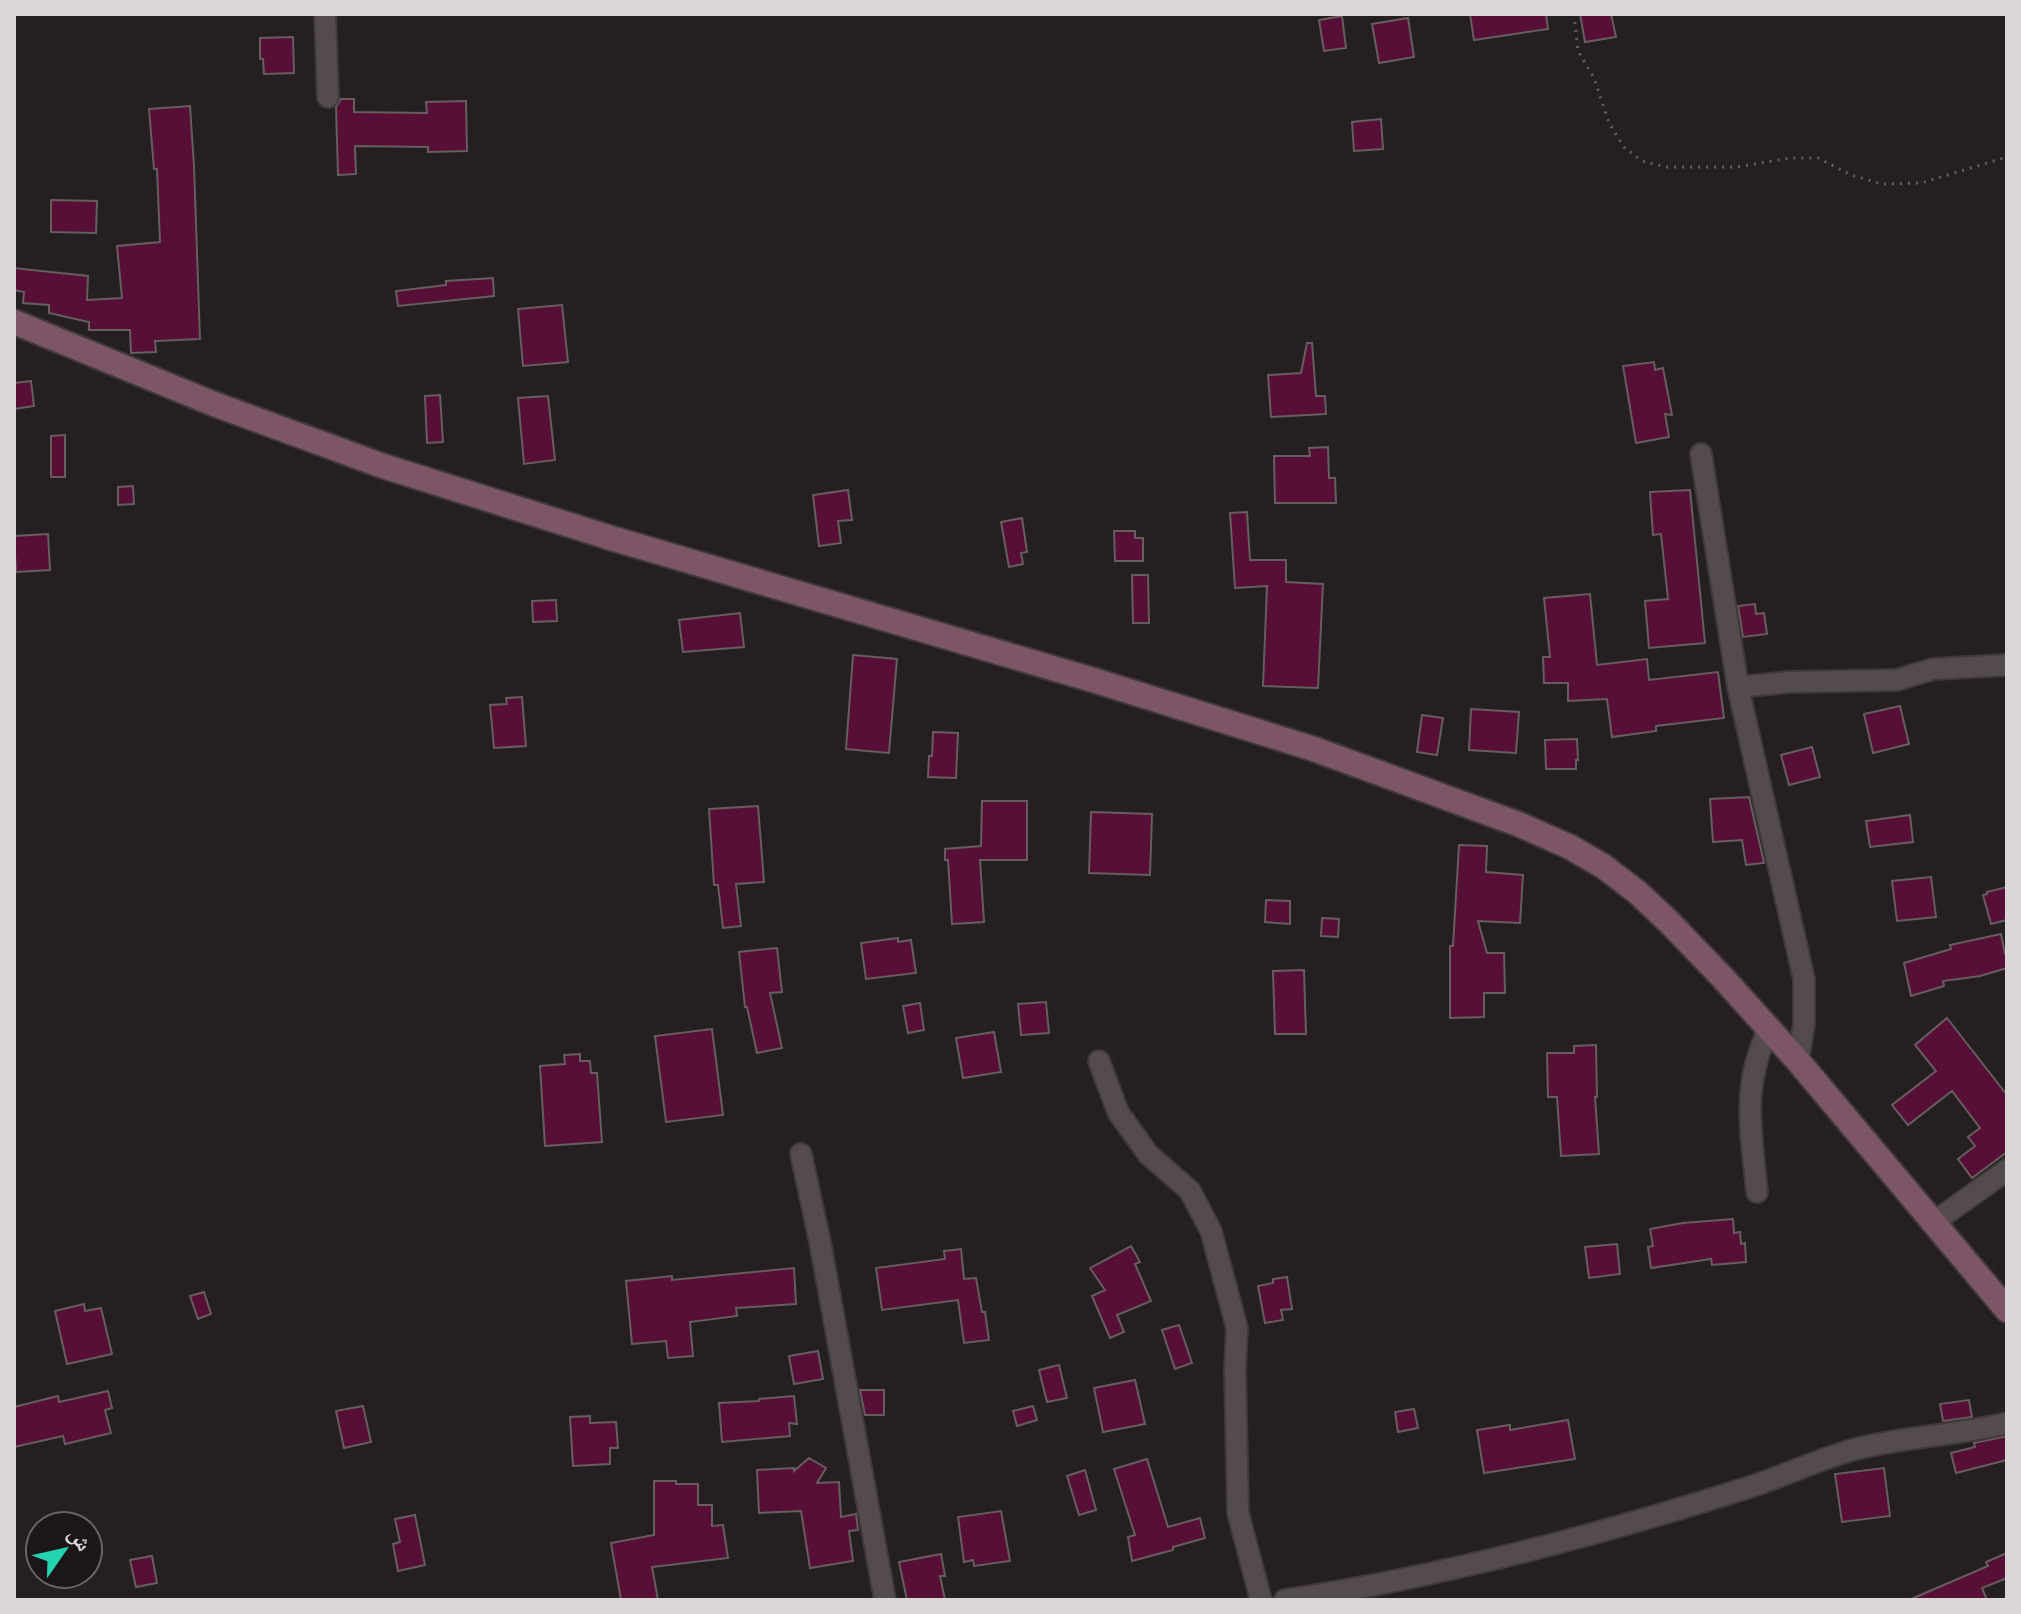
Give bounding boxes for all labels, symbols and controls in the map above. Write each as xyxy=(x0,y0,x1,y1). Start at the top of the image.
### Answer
north arrow xyxy=(24,1510,104,1590)
text: ش xyxy=(62,1524,95,1556)

